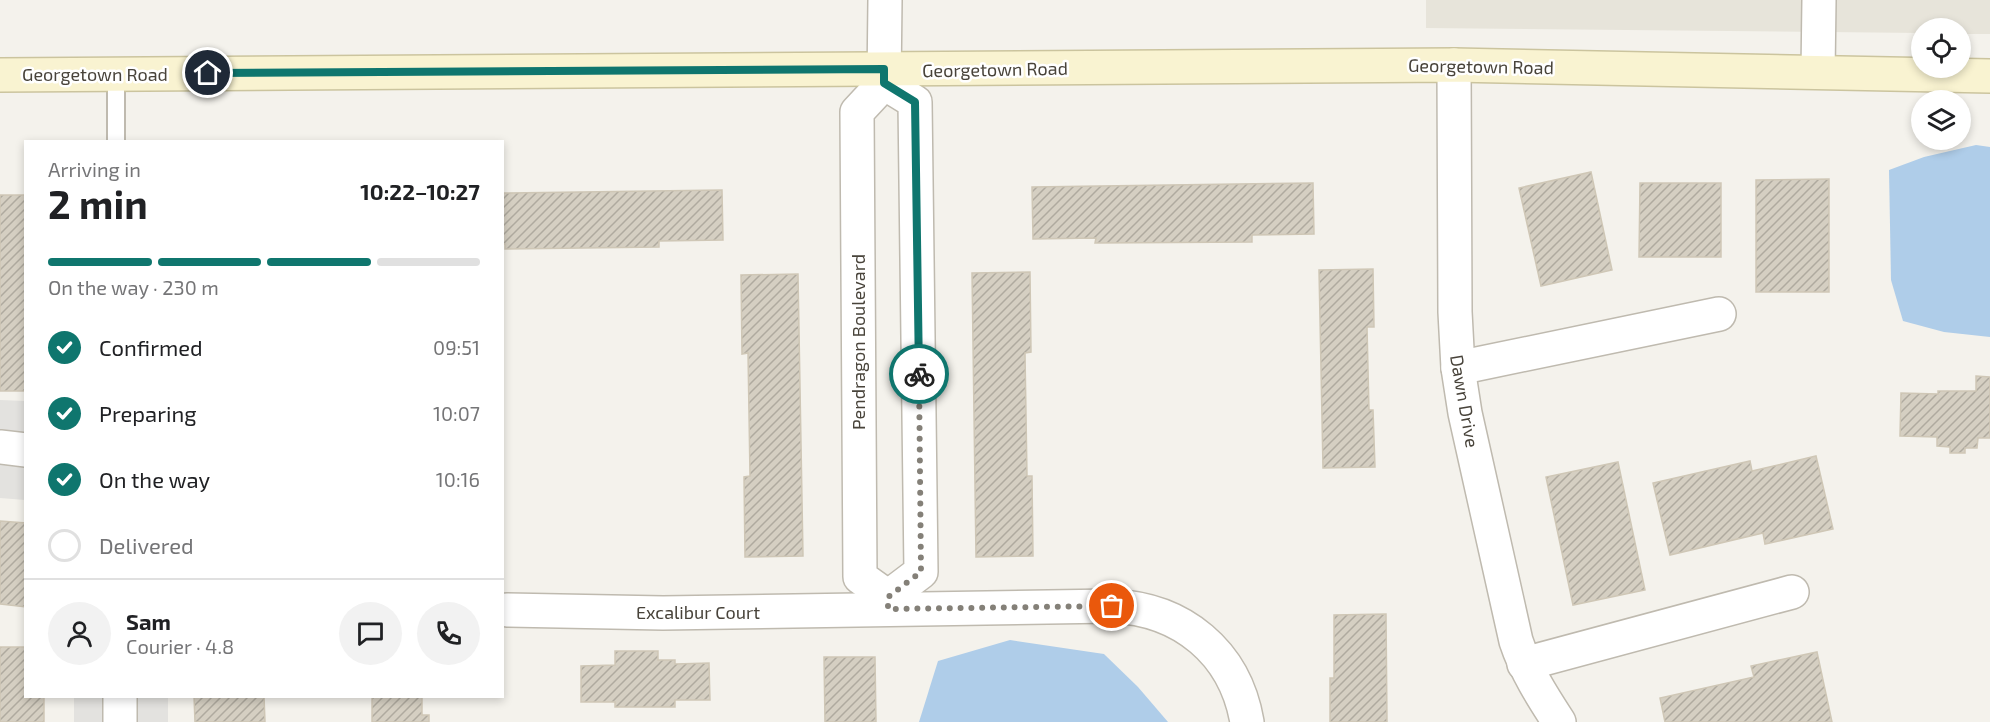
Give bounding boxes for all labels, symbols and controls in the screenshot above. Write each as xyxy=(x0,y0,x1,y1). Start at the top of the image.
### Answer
map controls xyxy=(1911,18,1971,150)
button: locate xyxy=(1911,18,1971,78)
pin xyxy=(182,47,233,98)
street label: Georgetown Road xyxy=(1408,54,1554,78)
icon: home xyxy=(191,56,224,89)
street label: Georgetown Road xyxy=(922,57,1068,81)
street label: Georgetown Road xyxy=(22,63,168,85)
button: layers xyxy=(1911,90,1971,150)
text: Arriving in xyxy=(48,157,141,181)
text: 10:22–10:27 xyxy=(360,178,480,204)
text: 2 min xyxy=(48,180,148,227)
street label: Pendragon Boulevard xyxy=(847,254,869,430)
text: On the way · 230 m xyxy=(48,275,219,299)
icon: check xyxy=(48,331,81,364)
text: Confirmed xyxy=(99,334,203,360)
text: 09:51 xyxy=(433,335,480,359)
courier xyxy=(889,344,949,404)
street label: Dawn Drive xyxy=(1446,353,1484,449)
icon: bike xyxy=(903,358,936,391)
icon: check xyxy=(48,397,81,430)
text: Preparing xyxy=(99,400,197,426)
text: 10:07 xyxy=(433,401,480,425)
icon: check xyxy=(48,463,81,496)
text: On the way xyxy=(99,466,210,492)
text: 10:16 xyxy=(436,467,480,491)
text: Delivered xyxy=(99,532,194,558)
pin xyxy=(1086,580,1137,631)
icon: bag xyxy=(1095,589,1128,622)
street label: Excalibur Court xyxy=(636,601,760,623)
button: person xyxy=(48,602,111,665)
button: chat xyxy=(339,602,402,665)
button: phone xyxy=(417,602,480,665)
text: Sam xyxy=(126,608,171,634)
text: Courier · 4.8 xyxy=(126,634,234,658)

